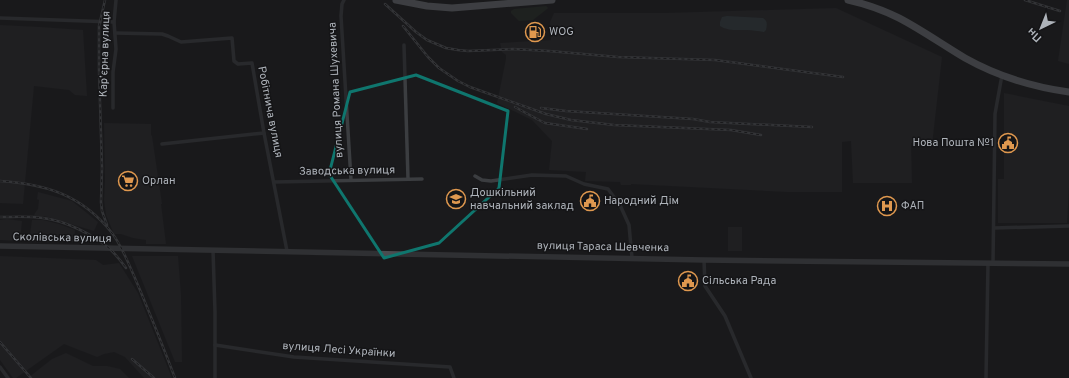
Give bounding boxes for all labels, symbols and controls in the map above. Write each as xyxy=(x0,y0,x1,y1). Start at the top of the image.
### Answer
north arrow xyxy=(1021,8,1061,48)
street label: Карʼєрна вулиця xyxy=(96,11,114,97)
fuel station icon: WOG xyxy=(524,21,546,43)
street label: вулиця Романа Шухевича xyxy=(325,22,347,158)
text: Пн xyxy=(1025,24,1045,45)
place label: WOG xyxy=(549,25,574,39)
street label: Робітнича вулиця xyxy=(254,65,286,159)
public building icon: Нова Пошта №1 xyxy=(997,132,1019,154)
place label: Нова Пошта №1 xyxy=(912,136,994,150)
street label: Заводська вулиця xyxy=(299,163,395,179)
supermarket icon: Орлан xyxy=(117,170,139,192)
place label: Орлан xyxy=(142,174,175,188)
place label: Дошкільний навчальний заклад xyxy=(470,186,574,213)
school or university icon: Дошкільний навчальний заклад xyxy=(445,188,467,210)
public building icon: Народний Дім xyxy=(579,190,601,212)
place label: Народний Дім xyxy=(604,194,679,208)
hospital icon: ФАП xyxy=(876,195,898,217)
place label: ФАП xyxy=(901,199,924,213)
street label: Сколівська вулиця xyxy=(12,230,112,246)
street label: вулиця Тараса Шевченка xyxy=(537,239,670,255)
public building icon: Сільська Рада xyxy=(677,270,699,292)
place label: Сільська Рада xyxy=(702,274,776,288)
street label: вулиця Лесі Українки xyxy=(282,339,396,361)

